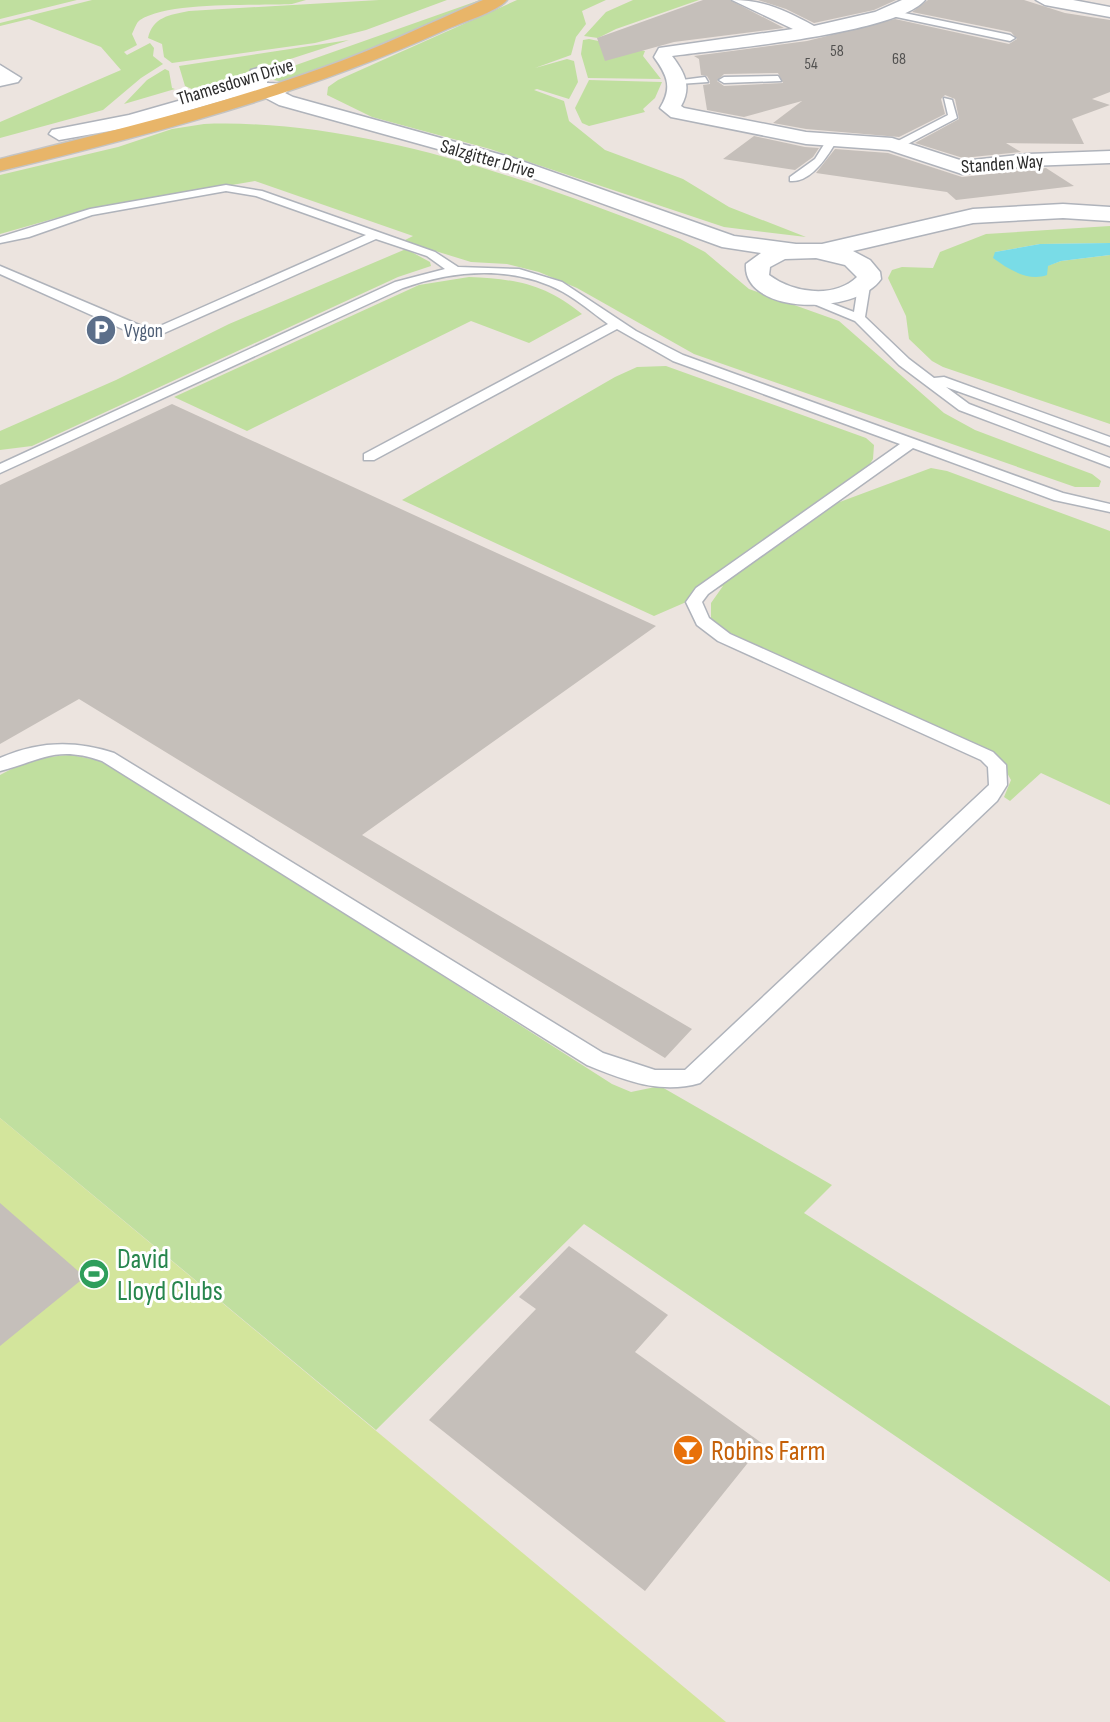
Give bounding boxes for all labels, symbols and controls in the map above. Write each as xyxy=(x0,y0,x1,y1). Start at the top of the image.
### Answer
house number: 58 xyxy=(830,42,844,61)
house number: 68 xyxy=(892,50,906,69)
street label: Thamesdown Drive xyxy=(175,54,296,111)
house number: 54 xyxy=(804,55,818,74)
street label: Salzgitter Drive xyxy=(437,135,538,184)
street label: Standen Way xyxy=(960,150,1045,179)
parking icon: Vygon xyxy=(84,313,118,347)
place label: Vygon xyxy=(124,320,163,343)
place label: David Lloyd Clubs xyxy=(117,1243,223,1308)
sports icon: David Lloyd Clubs xyxy=(77,1257,111,1291)
bar icon: Robins Farm xyxy=(671,1433,705,1467)
place label: Robins Farm xyxy=(711,1435,825,1468)

